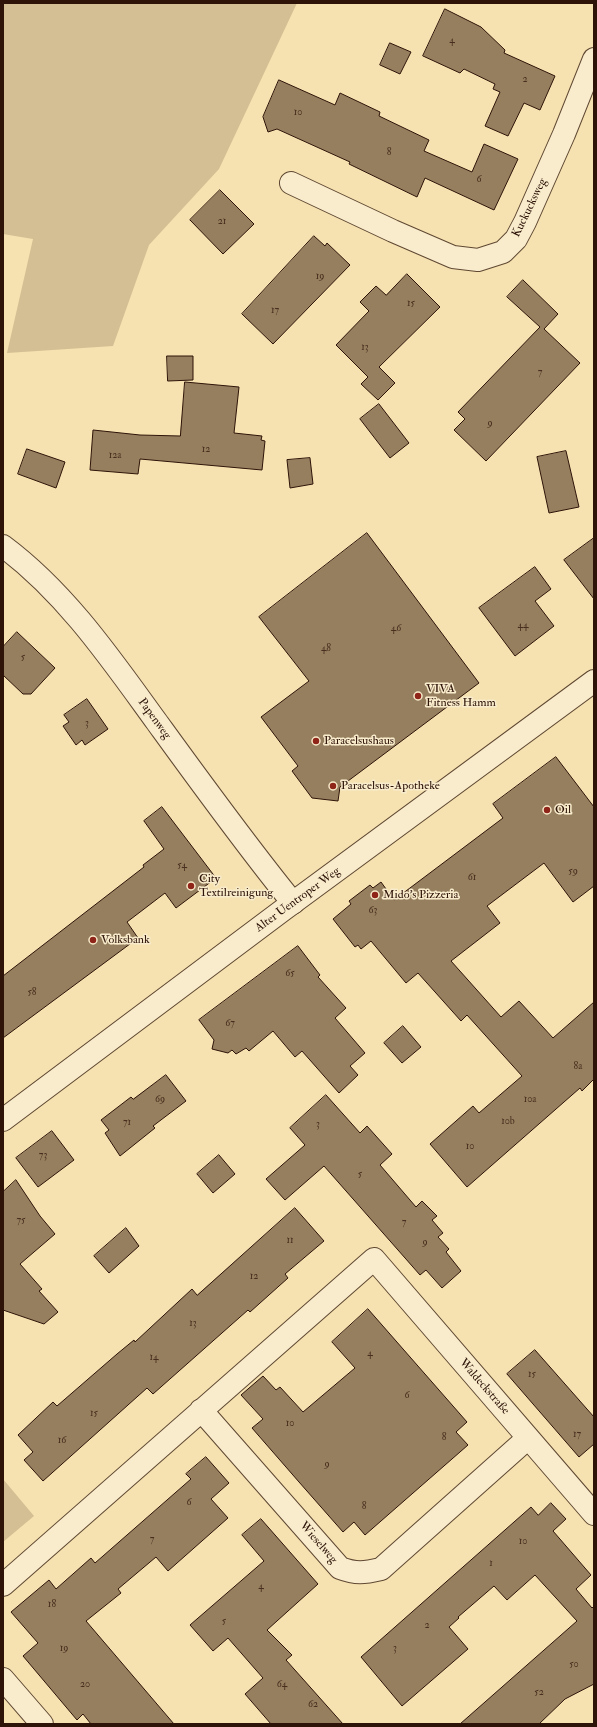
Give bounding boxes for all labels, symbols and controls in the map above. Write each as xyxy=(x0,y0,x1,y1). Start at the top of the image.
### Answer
house number: 4 xyxy=(449,35,455,47)
house number: 2 xyxy=(522,74,528,86)
house number: 10 xyxy=(294,107,302,119)
house number: 8 xyxy=(387,147,391,159)
house number: 6 xyxy=(476,174,482,186)
street label: Kuckucksweg xyxy=(510,176,550,240)
house number: 21 xyxy=(218,216,226,228)
house number: 19 xyxy=(316,271,324,283)
house number: 15 xyxy=(407,298,415,310)
house number: 17 xyxy=(271,305,279,317)
house number: 13 xyxy=(361,342,369,354)
house number: 7 xyxy=(538,367,542,379)
house number: 9 xyxy=(487,418,493,430)
house number: 12 xyxy=(202,444,210,456)
house number: 12a xyxy=(109,450,121,462)
house number: 44 xyxy=(518,620,528,632)
house number: 46 xyxy=(391,623,401,635)
house number: 48 xyxy=(321,643,331,655)
house number: 5 xyxy=(21,652,25,664)
place label: VIVA Fitness Hamm xyxy=(426,682,496,710)
marker: VIVA Fitness Hamm xyxy=(413,691,423,701)
street label: Papenweg xyxy=(134,696,174,742)
house number: 3 xyxy=(85,718,89,730)
place label: Paracelsushaus xyxy=(324,734,394,748)
marker: Paracelsushaus xyxy=(311,736,321,746)
place label: Paracelsus-Apotheke xyxy=(341,779,440,793)
marker: Paracelsus-Apotheke xyxy=(328,781,338,791)
place label: Oil xyxy=(555,803,571,817)
marker: Oil xyxy=(542,805,552,815)
house number: 54 xyxy=(177,860,187,872)
street label: Alter Uentroper Weg xyxy=(253,864,343,936)
house number: 59 xyxy=(568,866,578,878)
place label: City Textilreinigung xyxy=(199,872,273,900)
house number: 61 xyxy=(468,872,476,884)
marker: City Textilreinigung xyxy=(186,881,196,891)
place label: Mido's Pizzeria xyxy=(383,888,458,902)
marker: Mido's Pizzeria xyxy=(370,890,380,900)
house number: 63 xyxy=(369,905,377,917)
place label: Volksbank xyxy=(101,933,150,947)
marker: Volksbank xyxy=(88,935,98,945)
house number: 65 xyxy=(285,968,295,980)
house number: 58 xyxy=(27,987,37,999)
house number: 67 xyxy=(225,1018,235,1030)
house number: 8a xyxy=(574,1061,582,1073)
house number: 69 xyxy=(155,1094,165,1106)
house number: 10a xyxy=(524,1094,536,1106)
house number: 10b xyxy=(501,1116,515,1128)
house number: 71 xyxy=(123,1117,131,1129)
house number: 3 xyxy=(316,1119,320,1131)
house number: 10 xyxy=(466,1141,474,1153)
house number: 73 xyxy=(39,1150,47,1162)
house number: 5 xyxy=(358,1169,362,1181)
house number: 75 xyxy=(17,1215,25,1227)
house number: 7 xyxy=(402,1217,406,1229)
house number: 11 xyxy=(286,1235,294,1247)
house number: 9 xyxy=(422,1237,428,1249)
house number: 12 xyxy=(250,1271,258,1283)
house number: 13 xyxy=(189,1318,197,1330)
house number: 4 xyxy=(367,1348,373,1360)
house number: 14 xyxy=(150,1352,158,1364)
street label: Waldeckstraße xyxy=(456,1356,512,1418)
house number: 15 xyxy=(528,1369,536,1381)
house number: 6 xyxy=(404,1390,410,1402)
house number: 15 xyxy=(90,1408,98,1420)
house number: 10 xyxy=(286,1418,294,1430)
house number: 17 xyxy=(573,1429,581,1441)
house number: 8 xyxy=(442,1432,446,1444)
house number: 16 xyxy=(58,1435,66,1447)
house number: 9 xyxy=(324,1459,330,1471)
house number: 6 xyxy=(186,1497,192,1509)
house number: 8 xyxy=(362,1501,366,1513)
street label: Wieselweg xyxy=(296,1519,340,1567)
house number: 7 xyxy=(150,1534,154,1546)
house number: 10 xyxy=(519,1536,527,1548)
house number: 1 xyxy=(489,1558,493,1570)
house number: 4 xyxy=(258,1581,264,1593)
house number: 18 xyxy=(48,1599,56,1611)
house number: 5 xyxy=(222,1616,226,1628)
house number: 2 xyxy=(424,1620,430,1632)
house number: 19 xyxy=(60,1643,68,1655)
house number: 3 xyxy=(393,1643,397,1655)
house number: 50 xyxy=(569,1659,579,1671)
house number: 20 xyxy=(80,1679,90,1691)
house number: 64 xyxy=(277,1679,287,1691)
house number: 52 xyxy=(534,1687,544,1699)
house number: 62 xyxy=(308,1699,318,1711)

